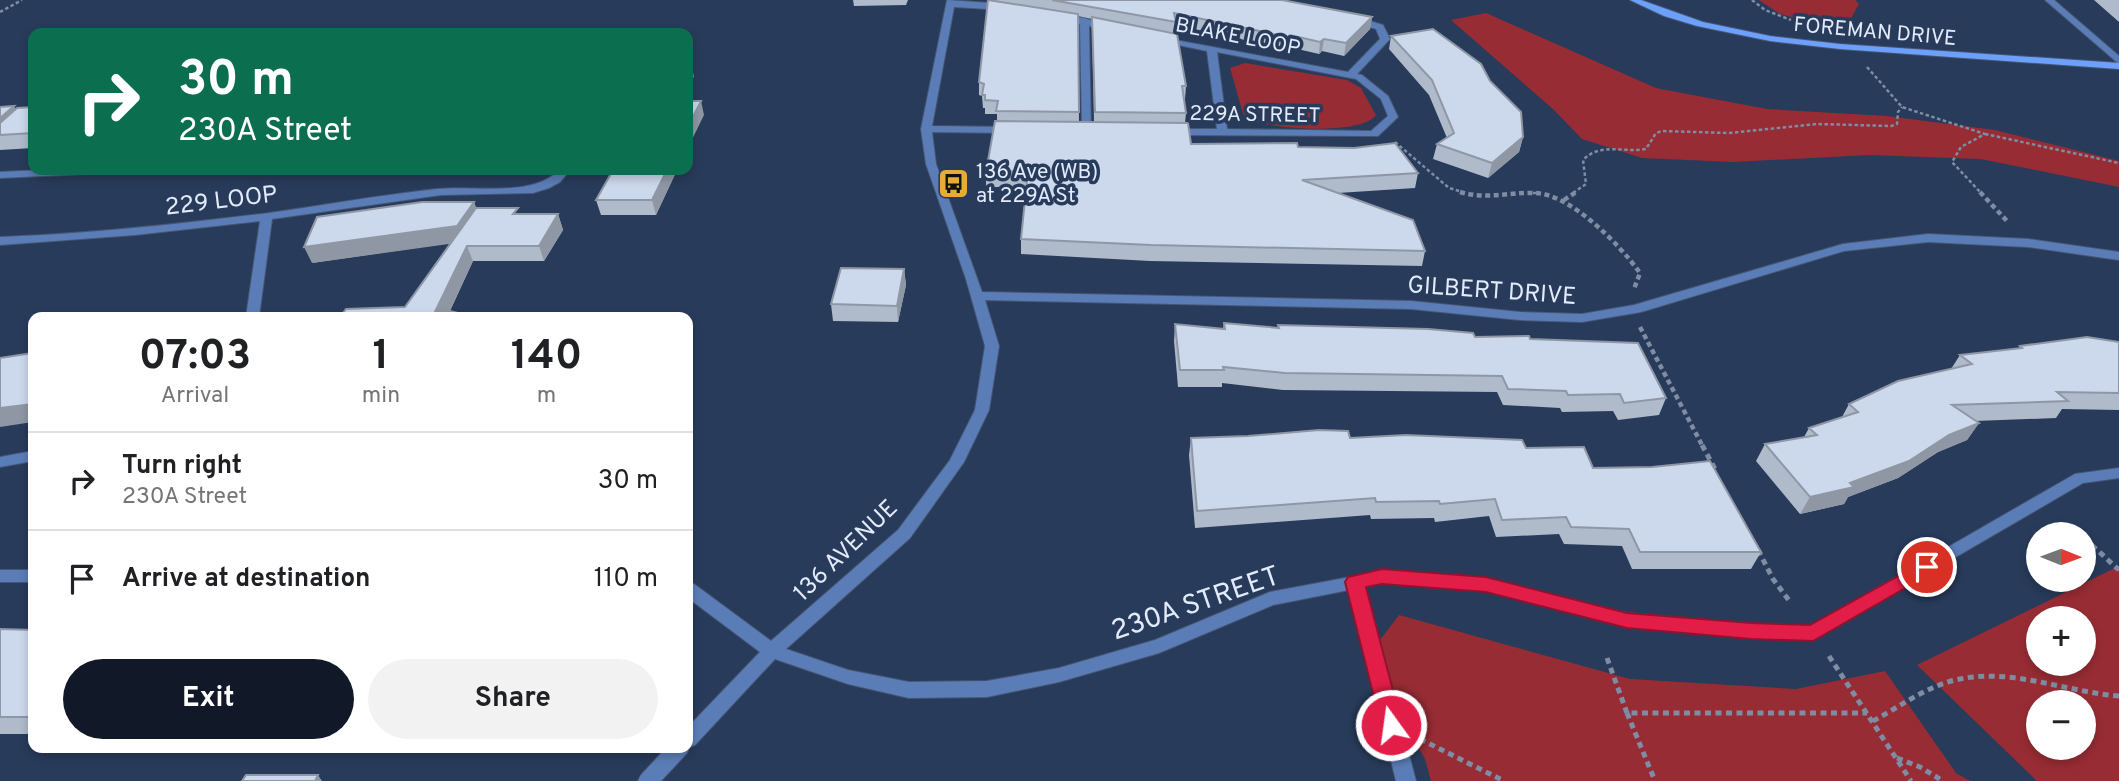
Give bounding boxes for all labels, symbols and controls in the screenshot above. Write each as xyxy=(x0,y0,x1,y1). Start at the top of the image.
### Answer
street label: BLAKE LOOP xyxy=(1173,12,1302,63)
street label: FOREMAN DRIVE xyxy=(1792,12,1957,53)
text: 30 m xyxy=(178,51,294,113)
icon: right xyxy=(63,56,154,147)
street label: 229A STREET xyxy=(1189,101,1321,130)
text: 230A Street xyxy=(178,112,352,152)
place label: 136 Ave (WB) at 229A St xyxy=(976,159,1098,210)
bus stop icon: 136 Ave (WB) at 229A St xyxy=(936,166,970,200)
street label: 229 LOOP xyxy=(163,180,279,224)
street label: GILBERT DRIVE xyxy=(1406,271,1577,313)
text: 07:03 xyxy=(139,331,251,384)
text: 1 xyxy=(373,331,389,384)
text: 140 xyxy=(511,331,582,384)
text: Arrival xyxy=(161,382,229,411)
text: min xyxy=(362,382,400,411)
text: m xyxy=(537,382,556,411)
text: Turn right xyxy=(122,450,242,483)
icon: right xyxy=(63,462,101,500)
text: 30 m xyxy=(598,465,658,498)
text: 230A Street xyxy=(122,483,247,512)
street label: 136 AVENUE xyxy=(788,494,905,609)
north arrow xyxy=(2026,522,2096,592)
map controls xyxy=(2026,522,2096,760)
pin xyxy=(1897,537,1957,597)
icon: arrive xyxy=(1908,548,1946,586)
street label: 230A STREET xyxy=(1107,559,1285,651)
icon: arrive xyxy=(63,560,101,598)
text: Arrive at destination xyxy=(122,563,370,596)
text: 110 m xyxy=(594,563,658,596)
button: + xyxy=(2026,606,2096,676)
button: Exit xyxy=(63,659,354,739)
button: Share xyxy=(368,659,658,739)
position arrow xyxy=(1354,688,1428,762)
button: − xyxy=(2026,690,2096,760)

